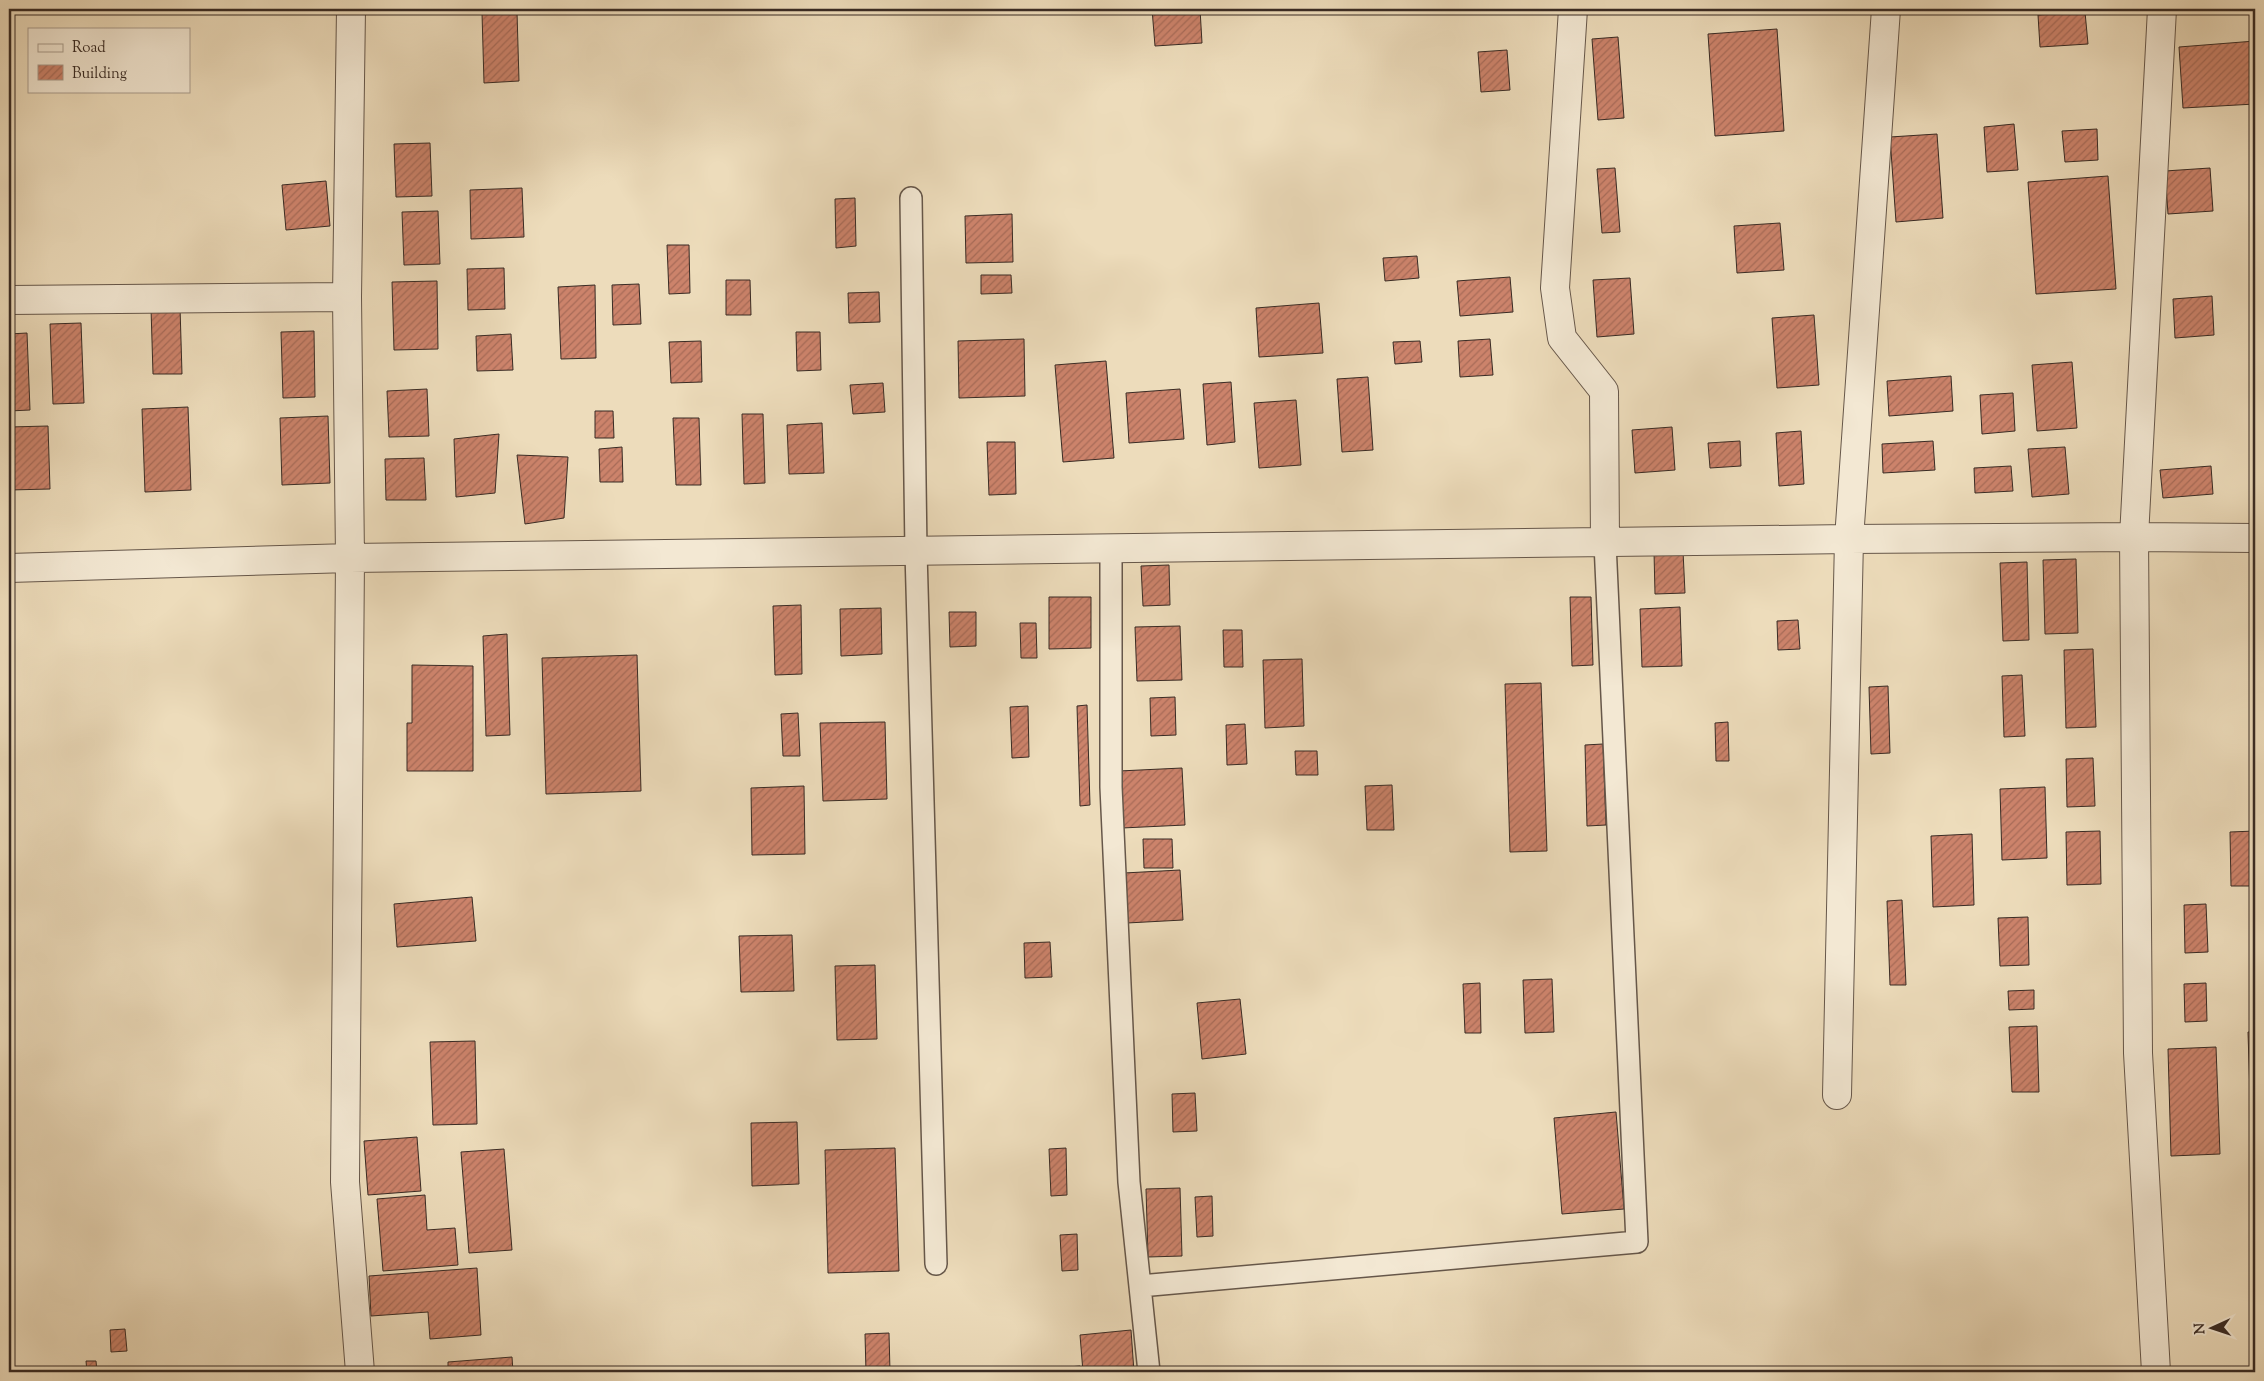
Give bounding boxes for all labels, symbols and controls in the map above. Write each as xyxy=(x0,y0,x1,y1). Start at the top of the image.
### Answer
legend xyxy=(28,28,190,92)
text: Road xyxy=(72,38,106,59)
text: Building xyxy=(72,64,127,85)
north arrow xyxy=(2186,1304,2236,1354)
text: N xyxy=(2191,1322,2211,1335)

